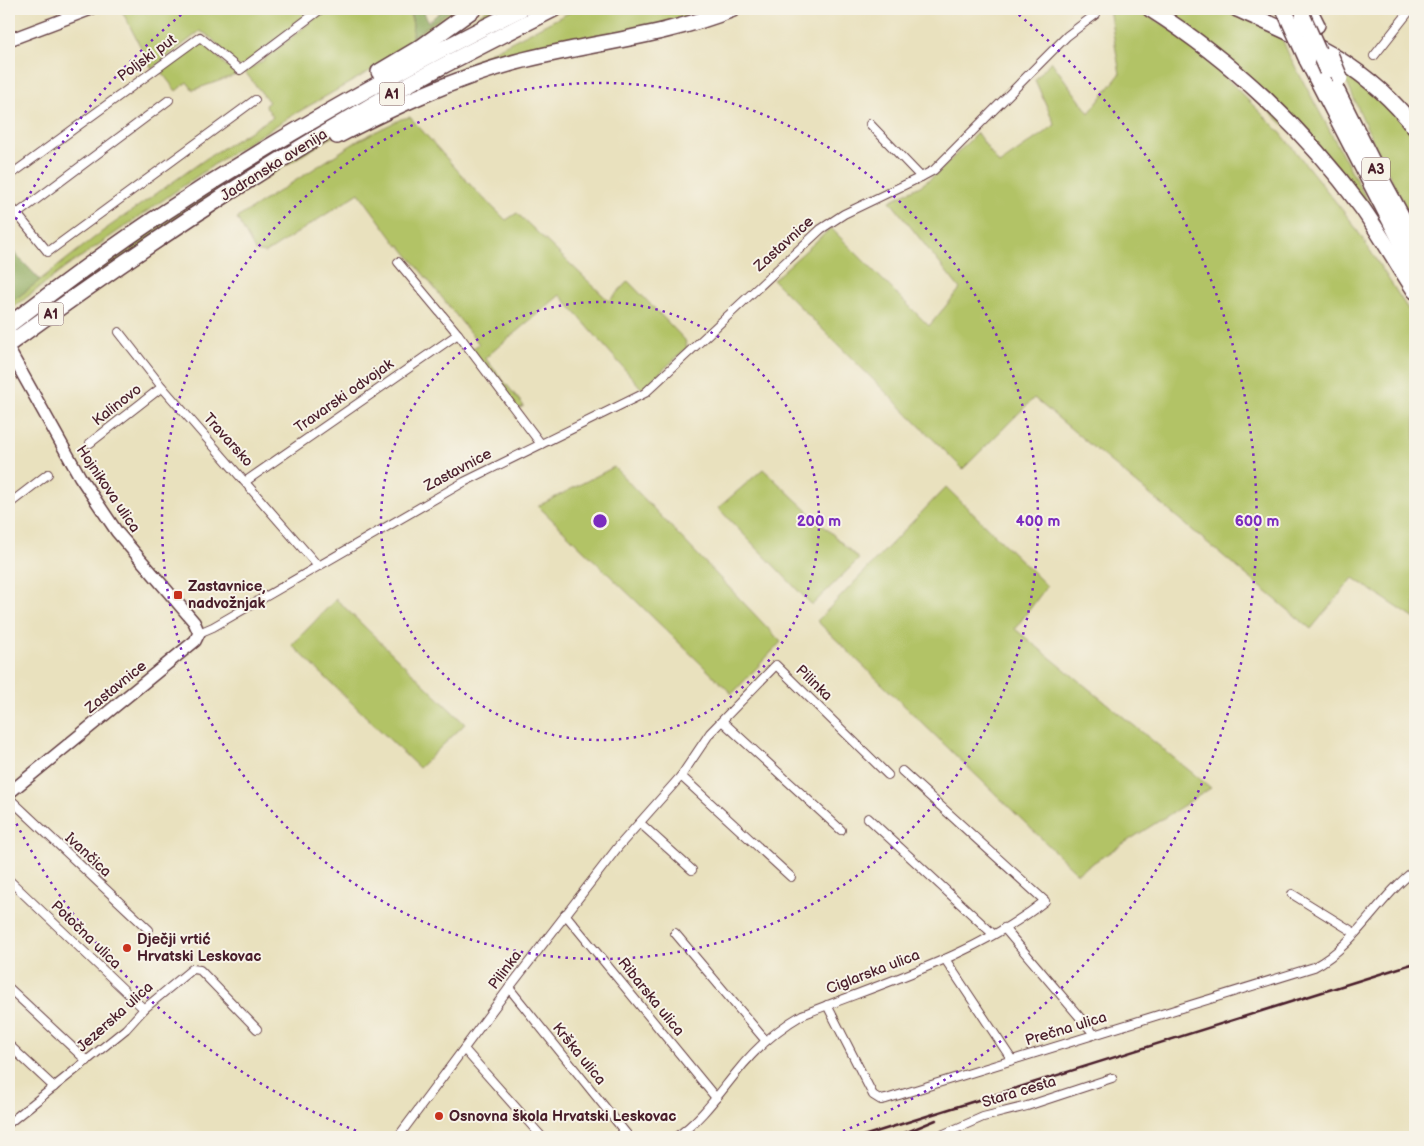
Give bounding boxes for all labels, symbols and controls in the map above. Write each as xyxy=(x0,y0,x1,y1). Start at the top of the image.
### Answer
street label: Poljski put xyxy=(114,30,180,86)
road number: A1 xyxy=(380,82,404,106)
street label: Jadranska avenija xyxy=(217,125,331,205)
road number: A3 xyxy=(1362,157,1390,180)
street label: Zastavnice xyxy=(749,212,818,276)
road number: A1 xyxy=(38,302,64,326)
street label: Travarski odvojak xyxy=(291,354,398,437)
street label: Kalinovo xyxy=(89,380,145,430)
street label: Travarsko xyxy=(199,409,257,471)
street label: Hojnikova ulica xyxy=(72,442,144,536)
street label: Zastavnice xyxy=(420,444,495,496)
centre of rings xyxy=(591,512,609,530)
text: 200 m xyxy=(797,512,841,531)
text: 400 m xyxy=(1016,512,1060,531)
text: 600 m xyxy=(1235,512,1280,531)
place label: Zastavnice, nadvožnjak xyxy=(188,577,266,613)
marker: Zastavnice, nadvožnjak xyxy=(172,589,184,601)
street label: Zastavnice xyxy=(81,656,151,718)
street label: Pilinka xyxy=(792,661,836,705)
street label: Ivančica xyxy=(61,829,115,881)
street label: Potočna ulica xyxy=(47,897,125,973)
place label: Dječji vrtić Hrvatski Leskovac xyxy=(137,930,261,966)
marker: Dječji vrtić Hrvatski Leskovac xyxy=(121,942,133,954)
street label: Ciglarska ulica xyxy=(824,945,922,999)
street label: Pilinka xyxy=(484,947,526,993)
street label: Ribarska ulica xyxy=(614,954,688,1040)
street label: Jezerska ulica xyxy=(73,978,157,1056)
street label: Prečna ulica xyxy=(1023,1008,1109,1050)
street label: Krška ulica xyxy=(548,1019,610,1089)
street label: Stara cesta xyxy=(980,1072,1058,1112)
place label: Osnovna škola Hrvatski Leskovac xyxy=(449,1107,677,1126)
marker: Osnovna škola Hrvatski Leskovac xyxy=(433,1110,445,1122)

